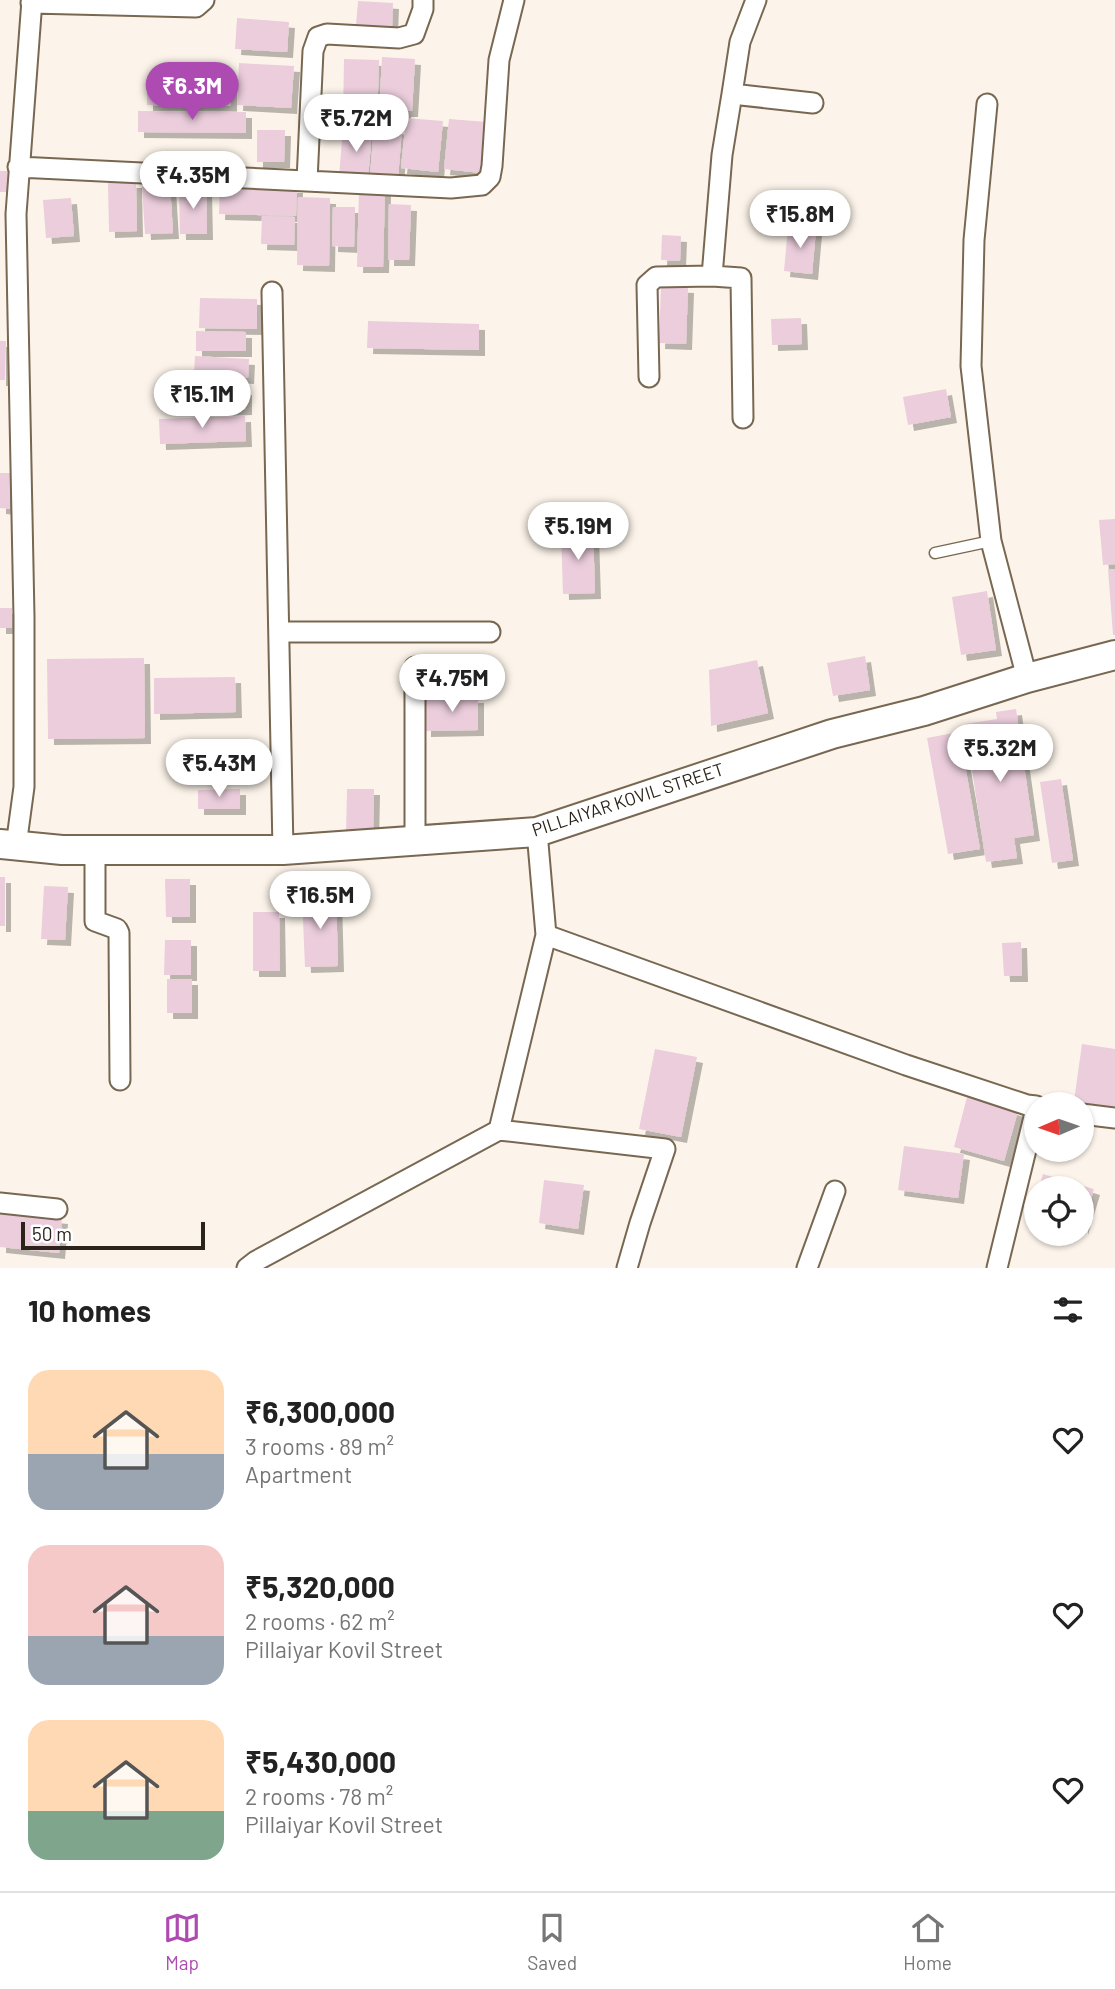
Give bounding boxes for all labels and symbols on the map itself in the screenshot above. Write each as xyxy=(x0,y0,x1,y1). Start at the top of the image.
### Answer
pin: ₹6.3M xyxy=(143,62,241,122)
pin: ₹5.72M xyxy=(299,94,413,154)
pin: ₹4.35M xyxy=(136,152,250,211)
pin: ₹15.8M xyxy=(743,190,857,250)
pin: ₹15.1M xyxy=(145,370,259,430)
pin: ₹5.19M xyxy=(521,503,635,562)
pin: ₹4.75M xyxy=(395,654,509,714)
pin: ₹5.32M xyxy=(943,724,1057,784)
pin: ₹5.43M xyxy=(162,740,276,799)
street label: PILLAIYAR KOVIL STREET xyxy=(529,758,727,841)
pin: ₹16.5M xyxy=(263,872,377,931)
north arrow xyxy=(1024,1092,1094,1162)
scale bar xyxy=(21,1219,205,1251)

